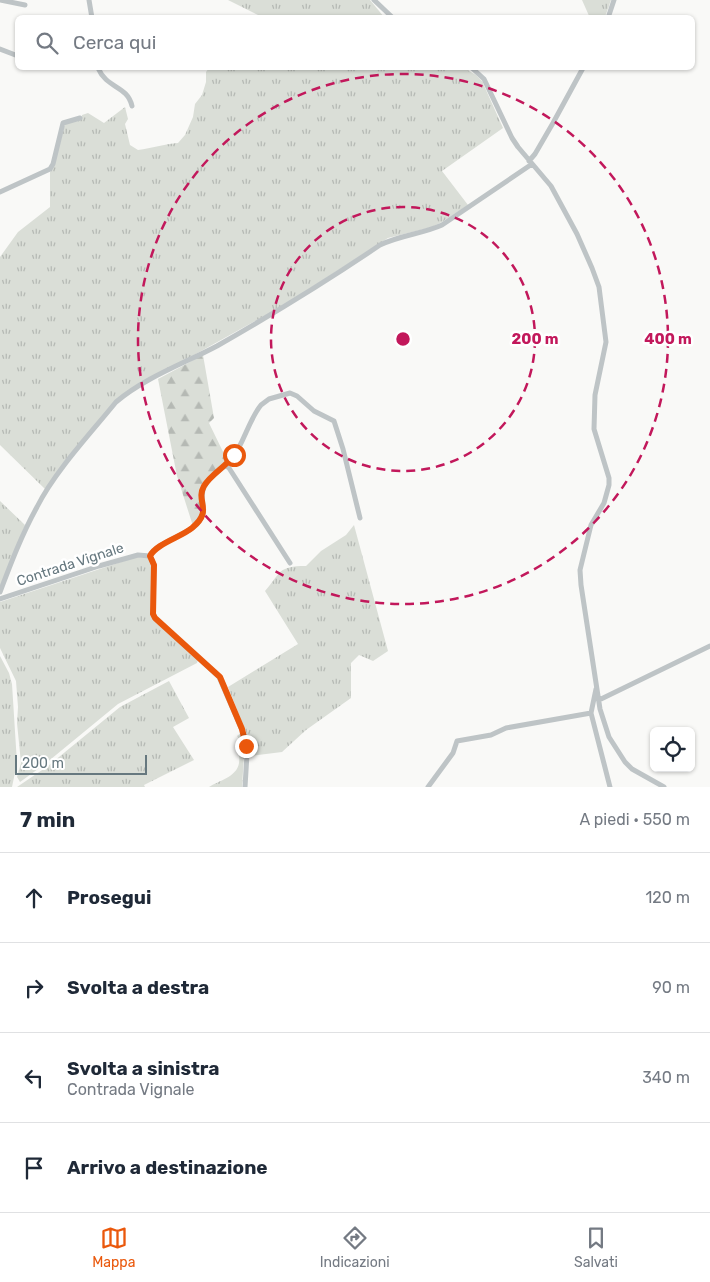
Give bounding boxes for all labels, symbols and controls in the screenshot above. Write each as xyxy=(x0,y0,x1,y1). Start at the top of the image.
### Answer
search box xyxy=(15,15,695,70)
icon: search xyxy=(33,29,61,57)
text: Cerca qui xyxy=(73,31,156,54)
centre of rings xyxy=(394,330,412,348)
text: 200 m xyxy=(511,330,559,348)
text: 400 m xyxy=(644,330,692,348)
route start xyxy=(223,444,246,467)
street label: Contrada Vignale xyxy=(14,539,126,590)
map controls xyxy=(650,727,695,772)
button: locate xyxy=(650,727,695,772)
route end xyxy=(235,735,258,758)
scale bar xyxy=(15,752,148,775)
text: 200 m xyxy=(22,755,64,772)
text: 7 min xyxy=(20,807,75,832)
text: A piedi · 550 m xyxy=(580,810,690,829)
icon: ahead xyxy=(20,884,48,912)
text: Prosegui xyxy=(67,886,151,909)
text: 120 m xyxy=(645,888,690,907)
icon: right xyxy=(20,974,48,1002)
text: Svolta a destra xyxy=(67,976,209,999)
text: 90 m xyxy=(652,978,690,997)
text: Svolta a sinistra xyxy=(67,1057,220,1080)
icon: left xyxy=(20,1064,48,1092)
text: 340 m xyxy=(642,1068,690,1087)
text: Contrada Vignale xyxy=(67,1080,195,1099)
icon: arrive xyxy=(20,1154,48,1182)
text: Arrivo a destinazione xyxy=(67,1156,268,1179)
tab: Mappa xyxy=(92,1224,135,1271)
tab: Indicazioni xyxy=(320,1224,390,1271)
tab: Salvati xyxy=(574,1224,618,1271)

